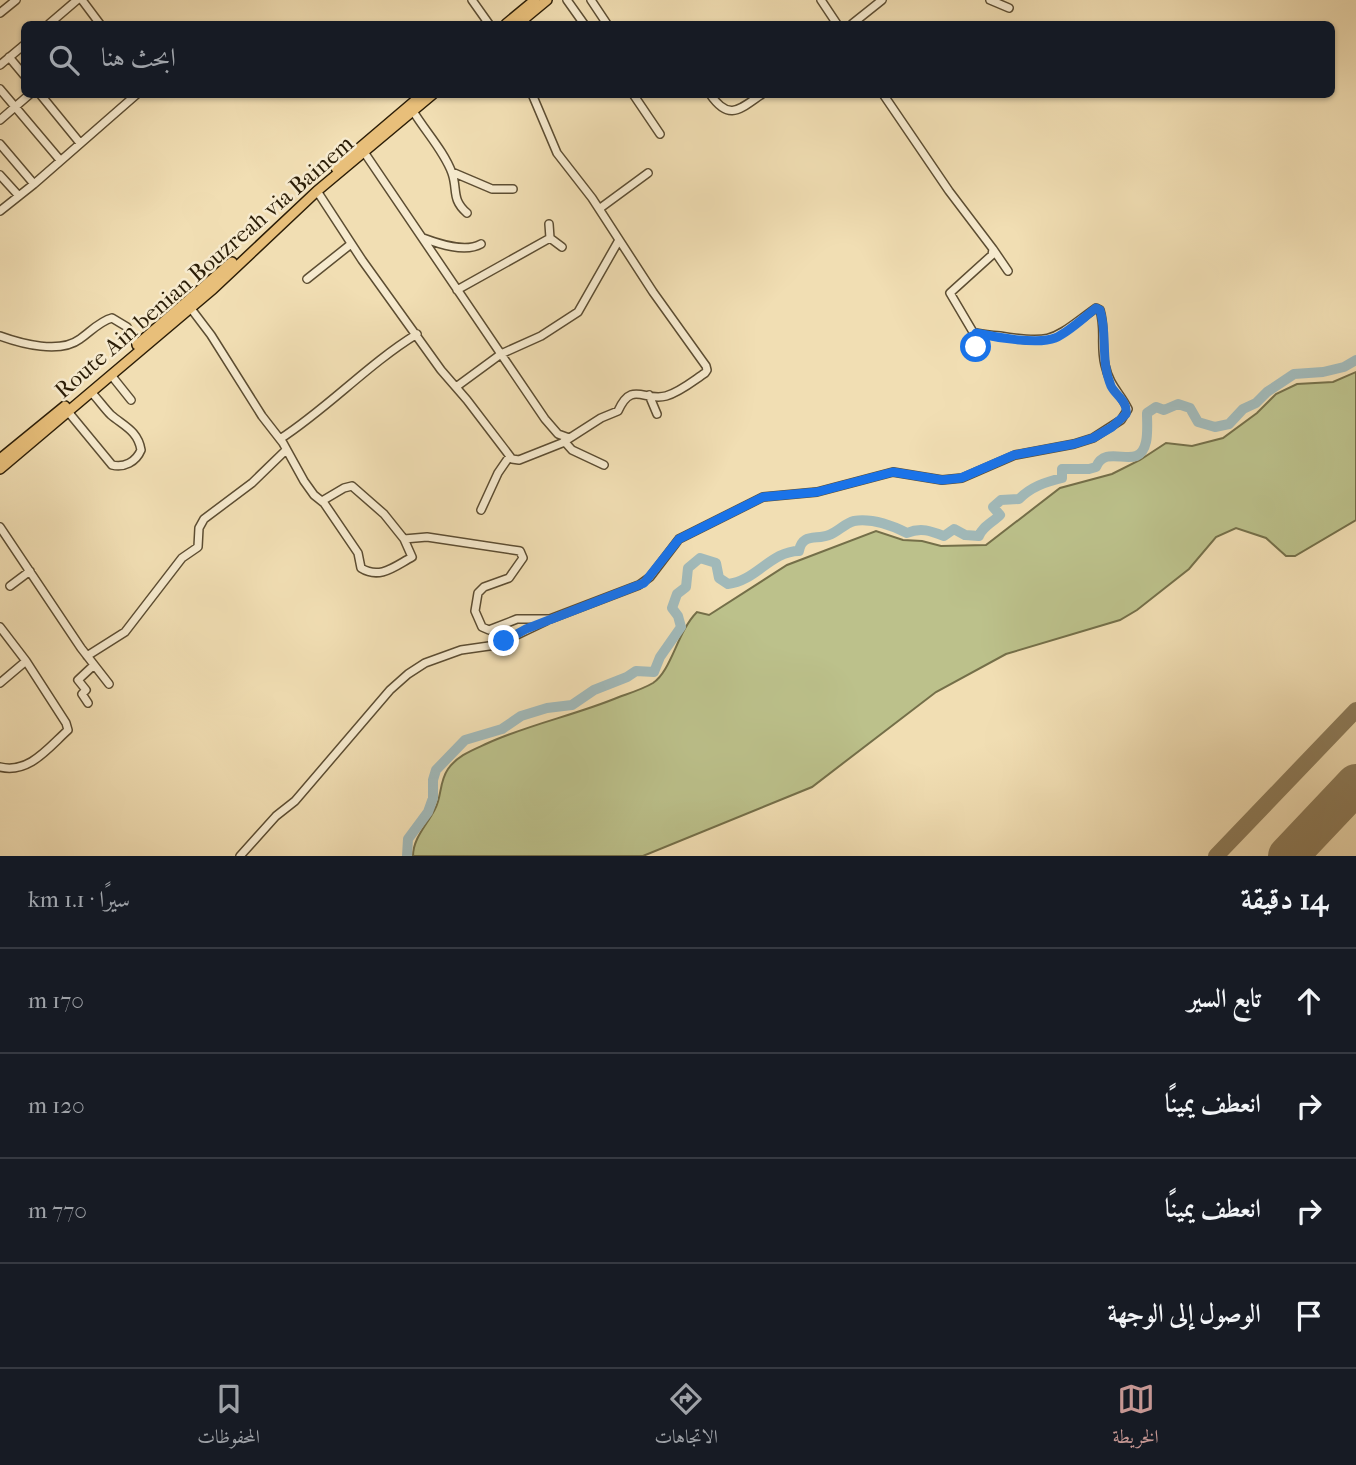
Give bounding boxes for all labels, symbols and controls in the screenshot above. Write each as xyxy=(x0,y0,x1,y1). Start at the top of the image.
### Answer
search box xyxy=(21,21,1335,98)
icon: search xyxy=(45,41,83,79)
text: ابحث هنا xyxy=(101,42,176,73)
street label: Route Ain benian Bouzreah via Bainem xyxy=(49,130,359,404)
route start xyxy=(960,331,991,362)
route end xyxy=(488,625,519,656)
text: 14 دقيقة xyxy=(1241,882,1328,917)
text: سيرًا · 1.1 km xyxy=(28,886,130,913)
icon: ahead xyxy=(1290,982,1328,1020)
text: تابع السير xyxy=(1188,983,1261,1014)
text: 170 m xyxy=(28,987,84,1014)
icon: right xyxy=(1290,1087,1328,1125)
text: انعطف يمينًا xyxy=(1165,1088,1261,1119)
text: 120 m xyxy=(28,1092,85,1119)
icon: right xyxy=(1290,1192,1328,1230)
text: انعطف يمينًا xyxy=(1165,1193,1261,1224)
text: 770 m xyxy=(28,1197,87,1224)
icon: arrive xyxy=(1290,1297,1328,1335)
text: الوصول إلى الوجهة xyxy=(1107,1298,1261,1329)
tab: المحفوظات xyxy=(197,1380,260,1455)
tab: الاتجاهات xyxy=(655,1380,718,1455)
tab: الخريطة xyxy=(1112,1380,1159,1455)

